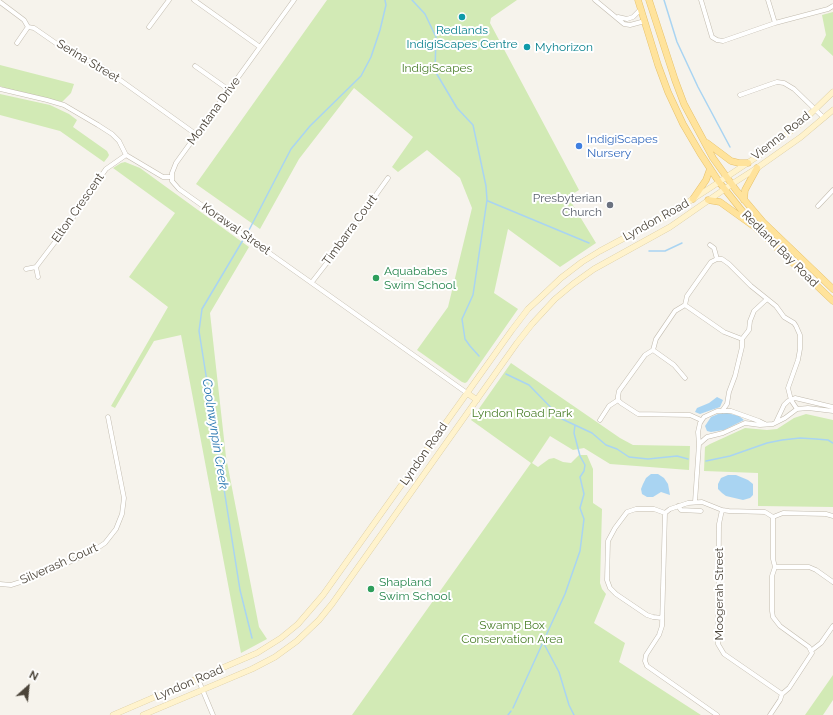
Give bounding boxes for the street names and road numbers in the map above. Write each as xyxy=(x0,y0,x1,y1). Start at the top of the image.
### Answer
street label: Serina Street xyxy=(54,37,122,85)
street label: Montana Drive xyxy=(185,74,243,148)
street label: Vienna Road xyxy=(749,109,813,163)
street label: Elton Crescent xyxy=(49,171,107,245)
street label: Timbarra Court xyxy=(320,192,380,268)
street label: Lyndon Road xyxy=(621,196,691,244)
street label: Korawal Street xyxy=(199,200,273,258)
street label: Redland Bay Road xyxy=(739,208,821,290)
street label: Lyndon Road xyxy=(397,420,451,488)
street label: Silverash Court xyxy=(18,540,100,588)
street label: Moogerah Street xyxy=(712,547,726,641)
street label: Lyndon Road xyxy=(153,662,225,704)

